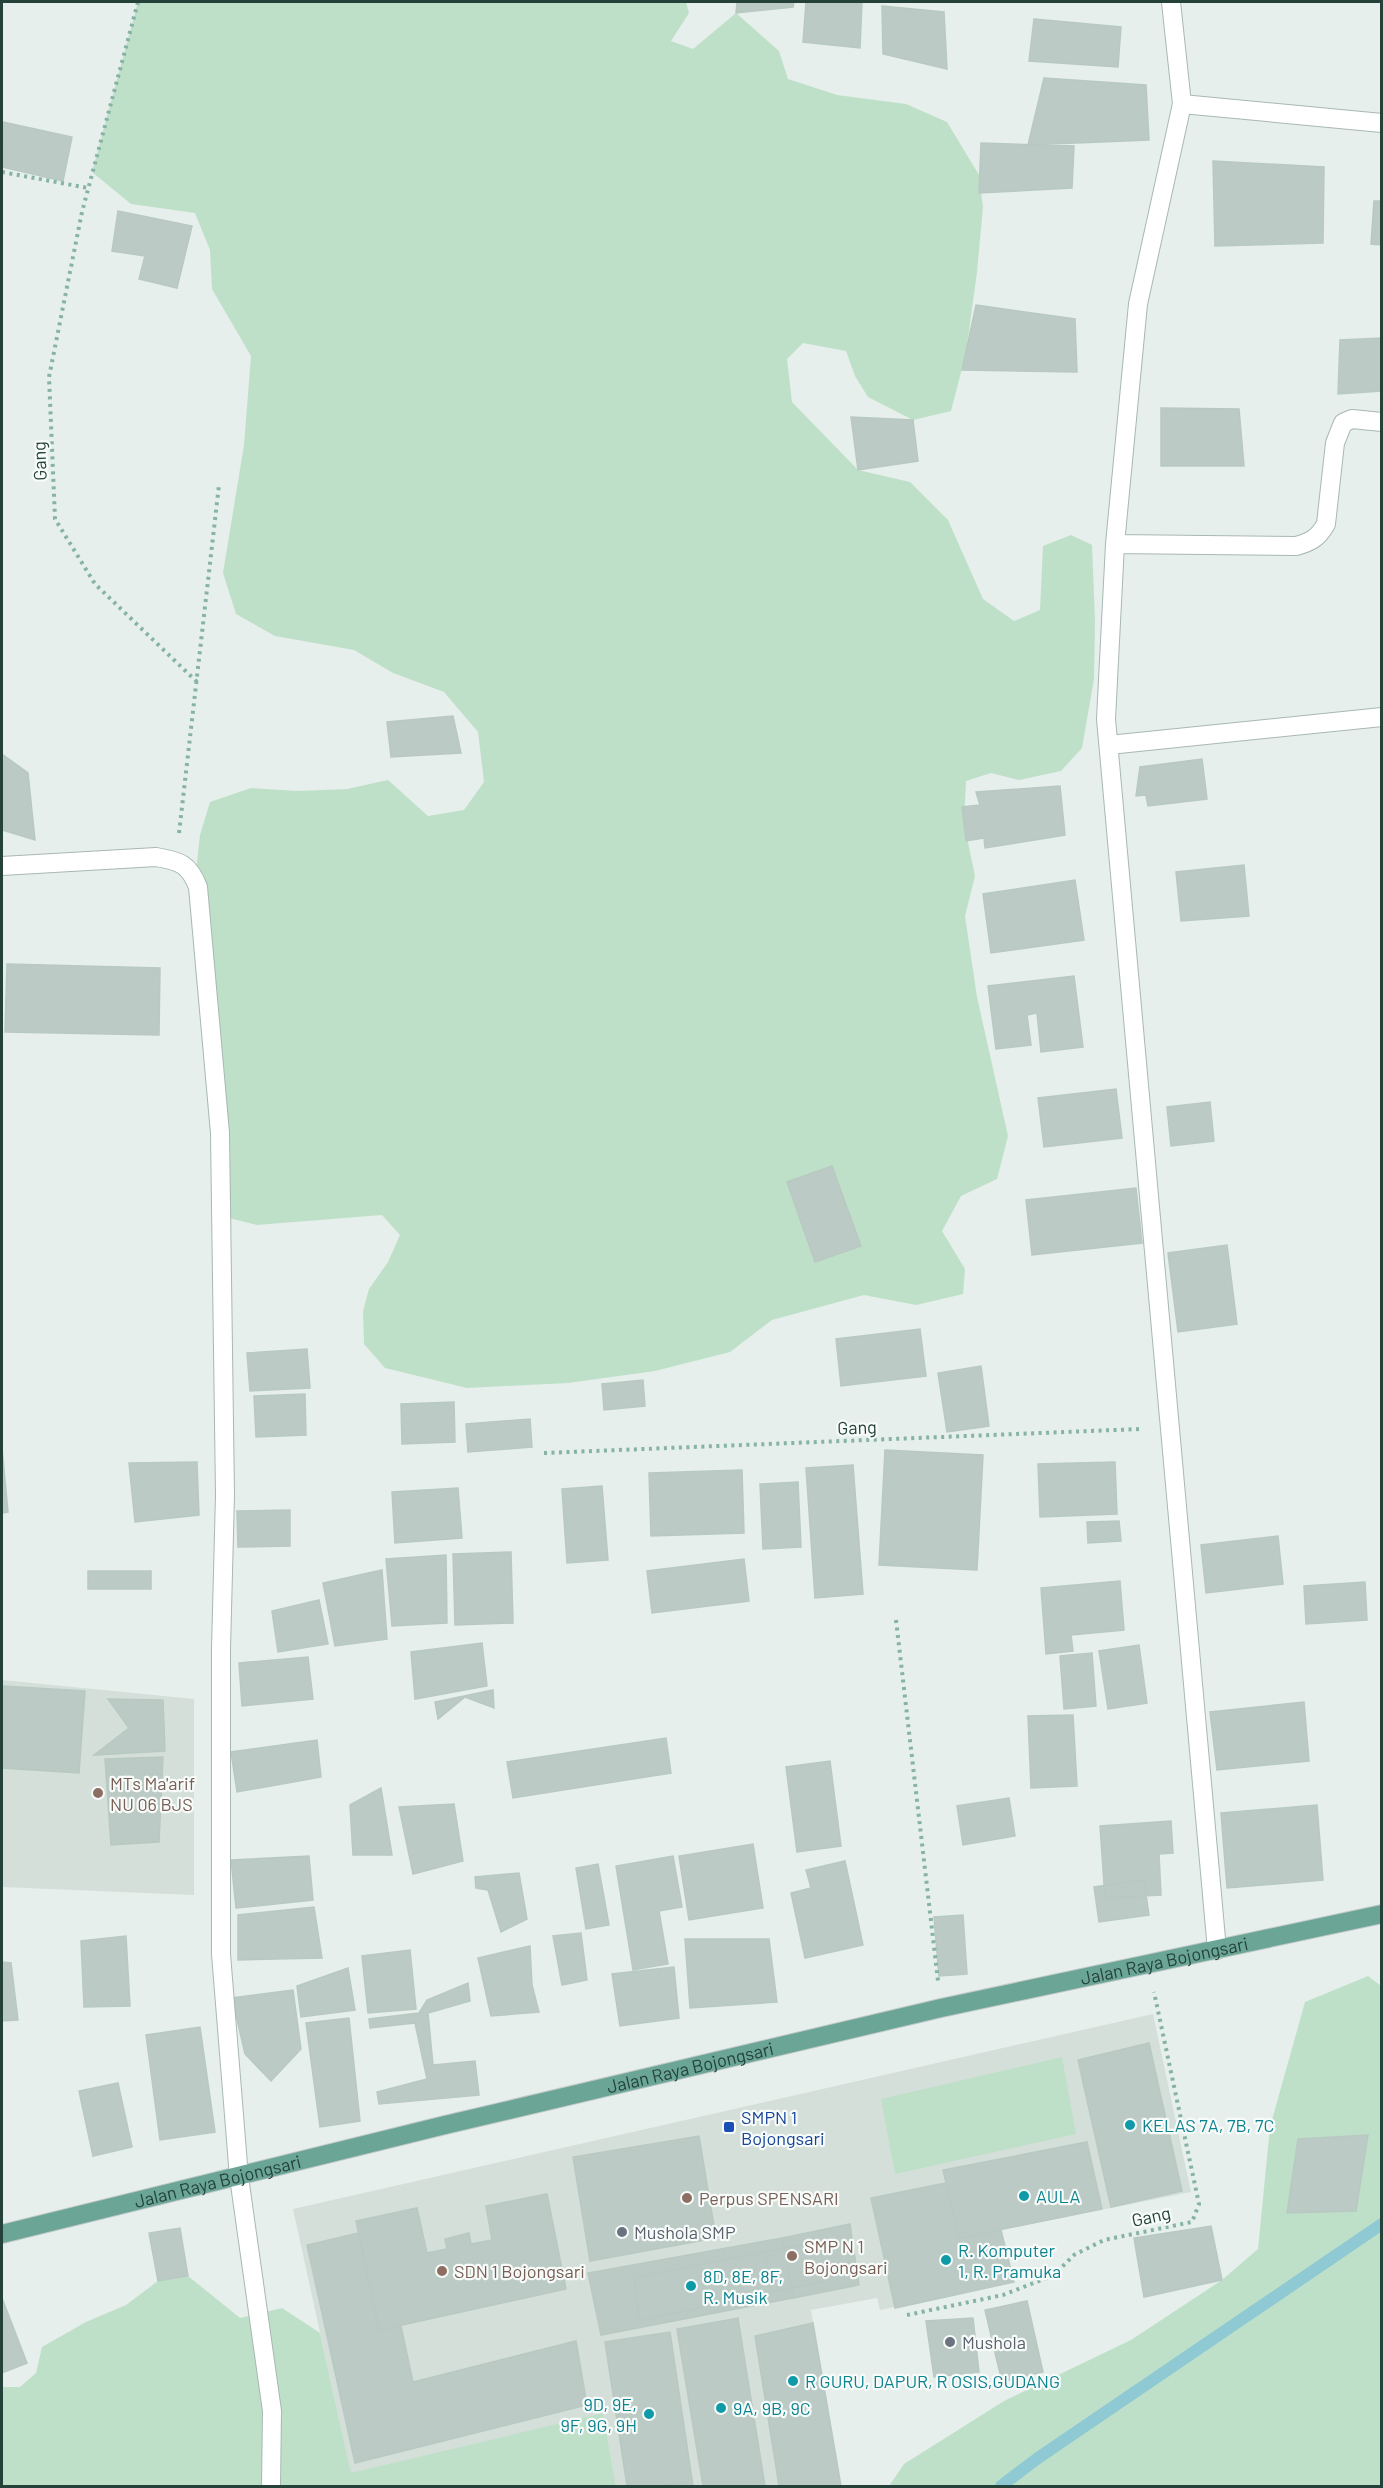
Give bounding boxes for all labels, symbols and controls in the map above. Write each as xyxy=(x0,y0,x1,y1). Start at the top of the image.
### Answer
street label: Gang xyxy=(27,441,51,481)
street label: Gang xyxy=(837,1415,877,1439)
place label: MTs Ma'arif NU 06 BJS xyxy=(110,1772,195,1815)
marker: MTs Ma'arif NU 06 BJS xyxy=(91,1786,105,1800)
street label: Jalan Raya Bojongsari xyxy=(1078,1932,1250,1989)
street label: Jalan Raya Bojongsari xyxy=(604,2037,776,2098)
place label: SMPN 1 Bojongsari xyxy=(741,2106,825,2149)
place label: KELAS 7A, 7B, 7C xyxy=(1142,2114,1274,2136)
marker: KELAS 7A, 7B, 7C xyxy=(1123,2118,1137,2132)
marker: SMPN 1 Bojongsari xyxy=(722,2120,736,2134)
street label: Jalan Raya Bojongsari xyxy=(132,2150,303,2212)
place label: AULA xyxy=(1036,2185,1080,2207)
place label: Perpus SPENSARI xyxy=(699,2187,839,2209)
marker: AULA xyxy=(1017,2189,1031,2203)
marker: Perpus SPENSARI xyxy=(680,2191,694,2205)
street label: Gang xyxy=(1129,2201,1173,2231)
place label: Mushola SMP xyxy=(634,2221,736,2243)
marker: Mushola SMP xyxy=(615,2225,629,2239)
place label: SMP N 1 Bojongsari xyxy=(804,2235,888,2278)
place label: R. Komputer 1, R. Pramuka xyxy=(958,2239,1061,2282)
marker: SMP N 1 Bojongsari xyxy=(785,2249,799,2263)
marker: R. Komputer 1, R. Pramuka xyxy=(939,2253,953,2267)
place label: SDN 1 Bojongsari xyxy=(454,2260,585,2282)
marker: SDN 1 Bojongsari xyxy=(435,2264,449,2278)
place label: 8D, 8E, 8F, R. Musik xyxy=(703,2265,783,2308)
marker: 8D, 8E, 8F, R. Musik xyxy=(684,2279,698,2293)
place label: Mushola xyxy=(962,2331,1026,2353)
marker: Mushola xyxy=(943,2335,957,2349)
place label: R GURU, DAPUR, R OSIS,GUDANG xyxy=(805,2370,1060,2392)
marker: R GURU, DAPUR, R OSIS,GUDANG xyxy=(786,2374,800,2388)
place label: 9D, 9E, 9F, 9G, 9H xyxy=(560,2393,637,2436)
place label: 9A, 9B, 9C xyxy=(733,2397,811,2419)
marker: 9A, 9B, 9C xyxy=(714,2401,728,2415)
marker: 9D, 9E, 9F, 9G, 9H xyxy=(642,2407,656,2421)

